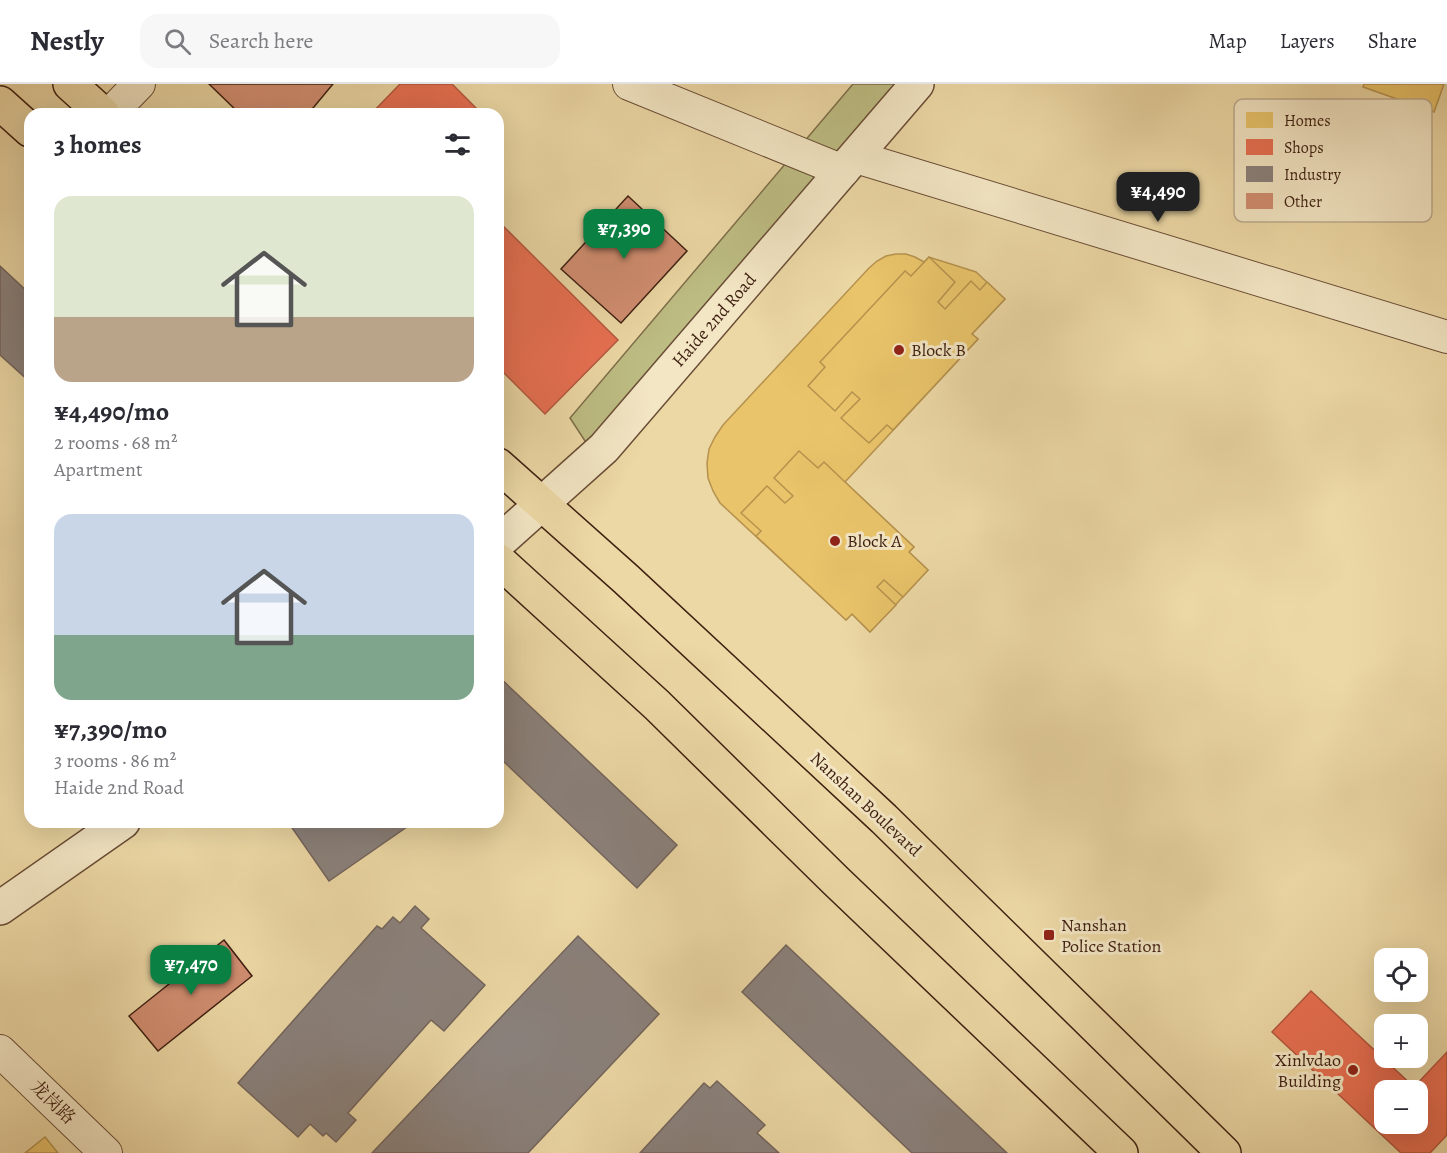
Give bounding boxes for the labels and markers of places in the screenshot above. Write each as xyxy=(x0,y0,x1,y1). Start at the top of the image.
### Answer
pin: ¥4,490 xyxy=(1109,172,1207,223)
pin: ¥7,390 xyxy=(575,209,673,260)
place label: Block B xyxy=(911,338,966,362)
marker: Block B xyxy=(892,343,906,357)
place label: Block A xyxy=(847,529,902,553)
marker: Block A xyxy=(828,534,842,548)
place label: Nanshan Police Station xyxy=(1061,913,1161,958)
marker: Nanshan Police Station xyxy=(1042,928,1056,942)
pin: ¥7,470 xyxy=(142,945,240,996)
place label: Xinlvdao Building xyxy=(1275,1048,1341,1093)
marker: Xinlvdao Building xyxy=(1346,1063,1360,1077)

